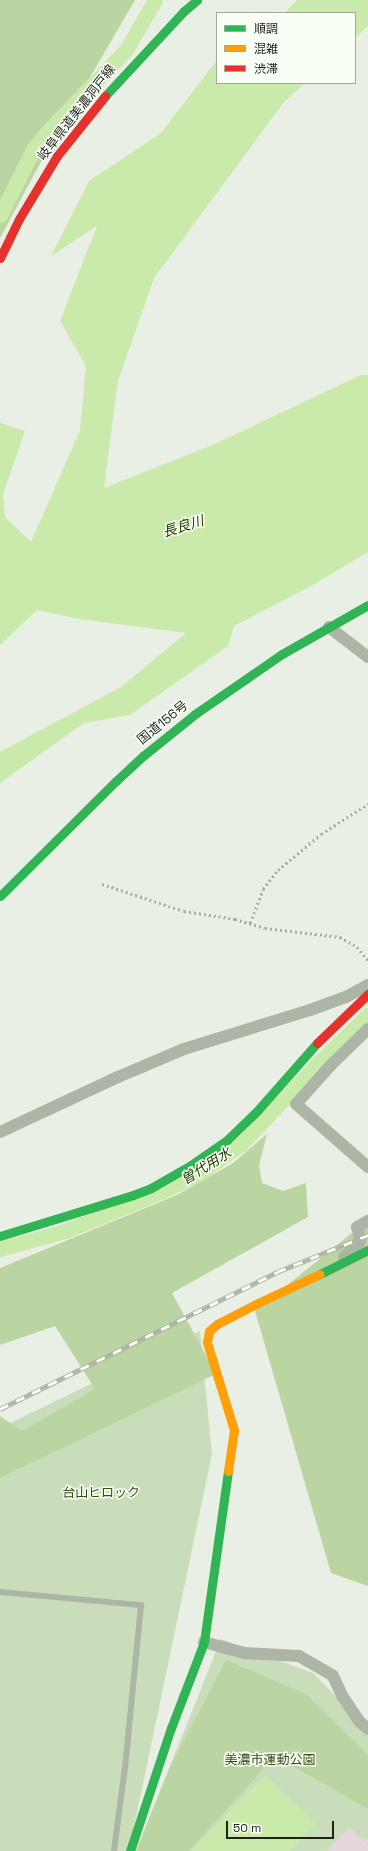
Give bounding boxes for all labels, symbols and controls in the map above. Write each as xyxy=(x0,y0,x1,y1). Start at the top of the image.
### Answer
legend xyxy=(216,12,356,84)
text: 順調 xyxy=(254,21,278,37)
text: 混雑 xyxy=(254,41,278,57)
text: 渋滞 xyxy=(254,61,278,77)
street label: 岐阜県道美濃洞戸線 xyxy=(35,62,119,164)
water label: 長良川 xyxy=(160,512,206,540)
street label: 国道156号 xyxy=(135,698,191,748)
water label: 曽代用水 xyxy=(178,1144,234,1188)
park label: 台山ヒロック xyxy=(62,1485,140,1501)
park label: 美濃市運動公園 xyxy=(225,1752,315,1768)
scale bar xyxy=(228,1813,336,1839)
text: 50 m xyxy=(233,1820,261,1836)

